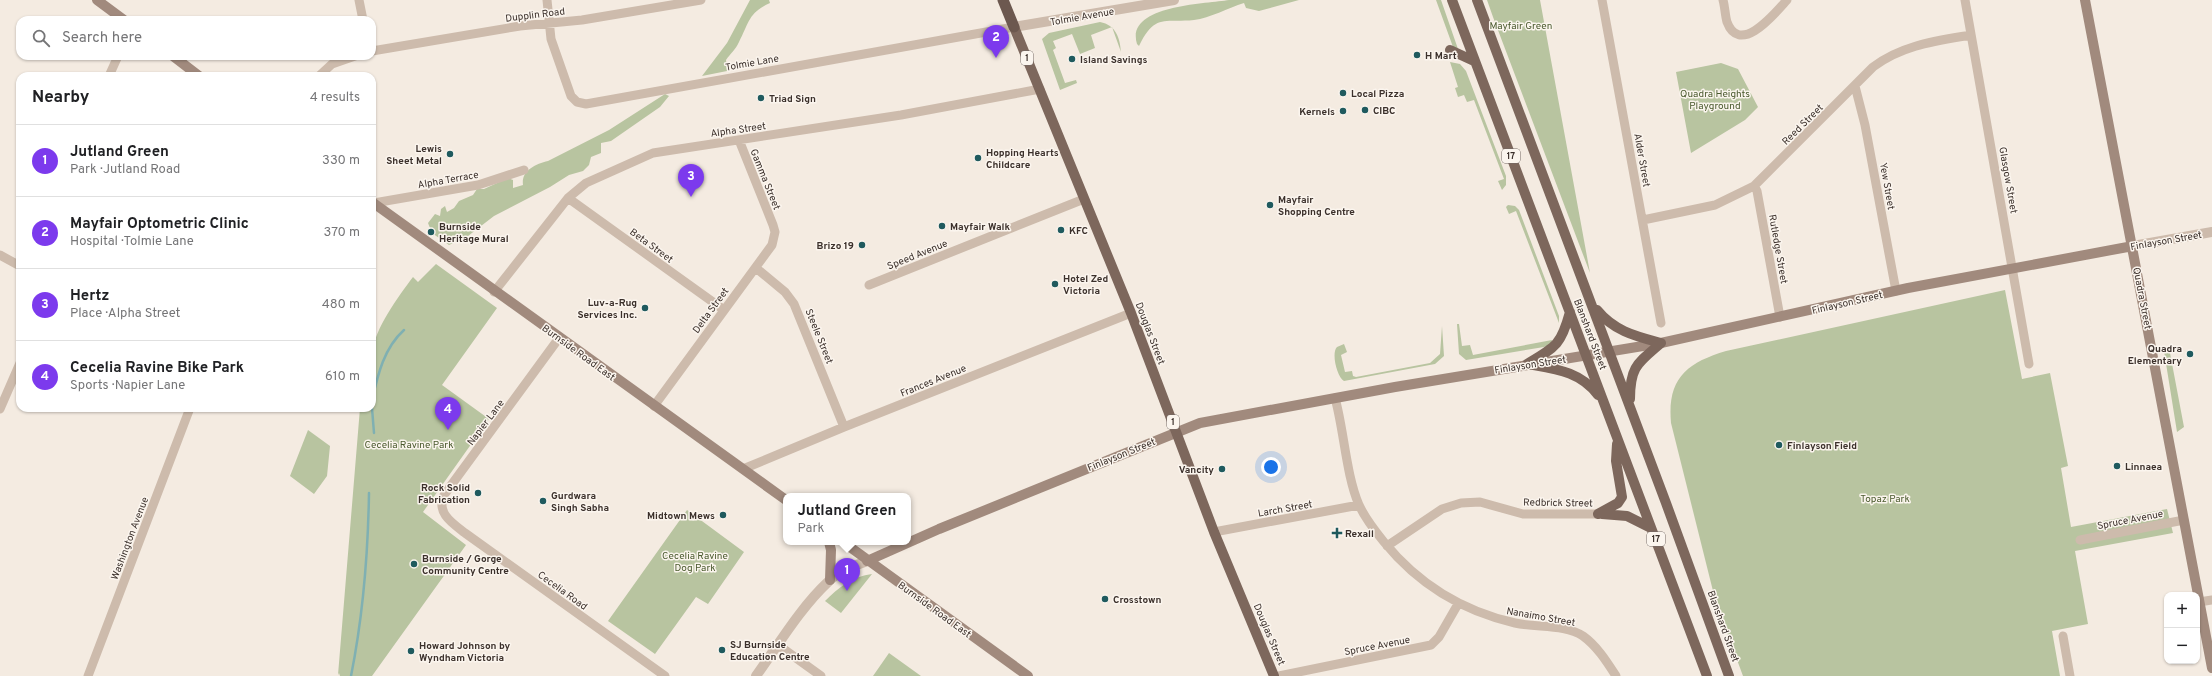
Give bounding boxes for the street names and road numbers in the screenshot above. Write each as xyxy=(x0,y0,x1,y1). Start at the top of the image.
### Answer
street label: Dupplin Road xyxy=(505,5,566,26)
street label: Tolmie Avenue xyxy=(1049,5,1115,30)
road number: 1 xyxy=(1021,51,1033,65)
street label: Tolmie Lane xyxy=(725,52,780,75)
street label: Reed Street xyxy=(1780,102,1827,148)
street label: Alpha Street xyxy=(710,120,767,141)
street label: Alder Street xyxy=(1630,132,1653,188)
street label: Glasgow Street xyxy=(1995,146,2020,215)
street label: Gamma Street xyxy=(746,147,783,212)
road number: 17 xyxy=(1502,149,1520,163)
street label: Yew Street xyxy=(1876,162,1897,211)
street label: Alpha Terrace xyxy=(417,169,480,192)
street label: Rutledge Street xyxy=(1765,213,1790,285)
street label: Beta Street xyxy=(627,226,676,267)
street label: Finlayson Street xyxy=(2129,229,2203,254)
street label: Speed Avenue xyxy=(885,237,950,273)
street label: Quadra Street xyxy=(2129,266,2154,331)
street label: Delta Street xyxy=(690,285,732,336)
street label: Finlayson Street xyxy=(1811,289,1884,318)
street label: Blanshard Street xyxy=(1570,297,1609,372)
street label: Douglas Street xyxy=(1132,300,1168,367)
street label: Steele Street xyxy=(802,307,836,366)
street label: Burnside Road East xyxy=(539,322,617,384)
street label: Finlayson Street xyxy=(1493,353,1567,378)
street label: Frances Avenue xyxy=(899,362,969,401)
street label: Napier Lane xyxy=(465,397,508,448)
road number: 1 xyxy=(1167,415,1179,429)
street label: Finlayson Street xyxy=(1086,436,1158,475)
street label: Washington Avenue xyxy=(109,495,152,582)
street label: Redbrick Street xyxy=(1523,496,1593,511)
street label: Larch Street xyxy=(1257,498,1314,521)
street label: Spruce Avenue xyxy=(2096,508,2164,533)
road number: 17 xyxy=(1647,532,1665,546)
street label: Cecelia Road xyxy=(535,569,590,614)
street label: Burnside Road East xyxy=(895,579,973,641)
street label: Blanshard Street xyxy=(1704,589,1742,664)
street label: Douglas Street xyxy=(1250,602,1288,668)
street label: Nanaimo Street xyxy=(1505,605,1576,630)
street label: Spruce Avenue xyxy=(1343,634,1411,659)

